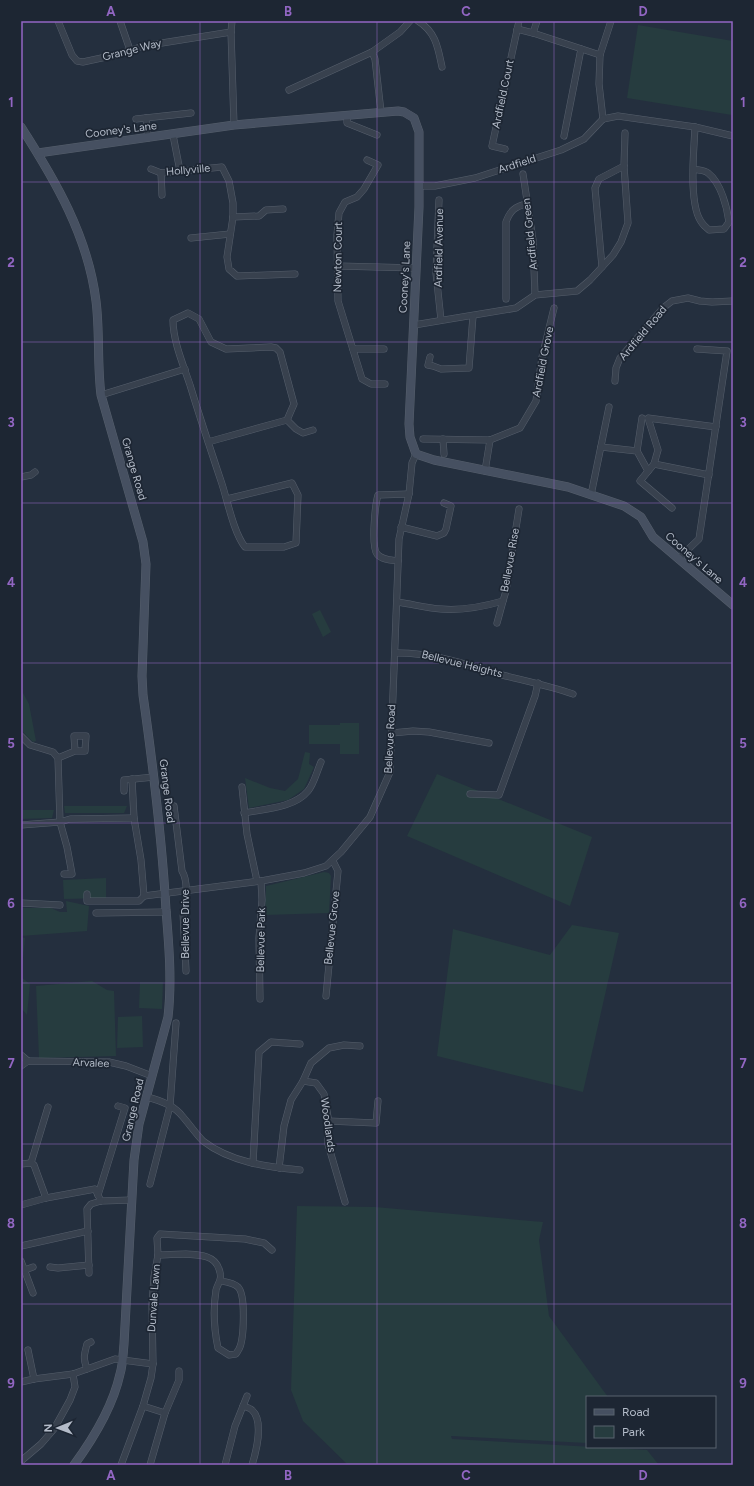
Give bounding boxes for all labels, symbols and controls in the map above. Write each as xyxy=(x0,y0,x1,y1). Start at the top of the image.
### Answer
text: A xyxy=(106,4,116,19)
text: B xyxy=(284,4,292,19)
text: C xyxy=(461,4,471,19)
text: D xyxy=(638,4,648,19)
street label: Grange Way xyxy=(101,36,163,64)
street label: Ardfield Court xyxy=(489,58,517,130)
text: 1 xyxy=(8,95,14,110)
text: 1 xyxy=(740,95,746,110)
street label: Cooney's Lane xyxy=(84,119,158,141)
street label: Ardfield xyxy=(496,152,538,176)
street label: Hollyville xyxy=(165,162,211,178)
street label: Ardfield Green xyxy=(520,197,540,271)
street label: Ardfield Avenue xyxy=(432,208,446,288)
street label: Newton Court xyxy=(331,222,345,292)
street label: Cooney's Lane xyxy=(397,241,413,313)
text: 2 xyxy=(7,255,15,270)
text: 2 xyxy=(739,255,747,270)
street label: Ardfield Road xyxy=(616,303,670,363)
street label: Ardfield Grove xyxy=(530,326,556,398)
text: 3 xyxy=(7,415,15,430)
text: 3 xyxy=(739,415,747,430)
street label: Grange Road xyxy=(119,436,149,502)
street label: Bellevue Rise xyxy=(498,527,522,593)
street label: Cooney's Lane xyxy=(663,529,725,587)
text: 4 xyxy=(7,575,15,590)
text: 4 xyxy=(739,575,747,590)
street label: Bellevue Heights xyxy=(420,648,504,680)
street label: Bellevue Road xyxy=(382,704,398,774)
text: 5 xyxy=(7,736,15,751)
text: 5 xyxy=(739,736,747,751)
street label: Grange Road xyxy=(157,758,177,824)
street label: Bellevue Drive xyxy=(179,889,192,959)
street label: Bellevue Grove xyxy=(322,891,342,965)
text: 6 xyxy=(7,896,15,911)
text: 6 xyxy=(739,896,747,911)
street label: Bellevue Park xyxy=(254,907,268,973)
text: 7 xyxy=(7,1056,15,1071)
street label: Arvalee xyxy=(72,1056,110,1070)
text: 7 xyxy=(739,1056,747,1071)
street label: Grange Road xyxy=(119,1077,147,1143)
street label: Woodlands xyxy=(318,1097,338,1153)
text: 8 xyxy=(7,1216,15,1231)
text: 8 xyxy=(739,1216,747,1231)
street label: Dunvale Lawn xyxy=(145,1264,163,1332)
text: 9 xyxy=(7,1376,15,1391)
text: 9 xyxy=(739,1376,747,1391)
legend xyxy=(586,1396,716,1448)
text: Road xyxy=(622,1405,650,1419)
north arrow xyxy=(38,1408,78,1448)
text: N xyxy=(42,1424,55,1433)
text: Park xyxy=(622,1425,645,1439)
text: A xyxy=(106,1468,116,1483)
text: B xyxy=(284,1468,292,1483)
text: C xyxy=(461,1468,471,1483)
text: D xyxy=(638,1468,648,1483)

